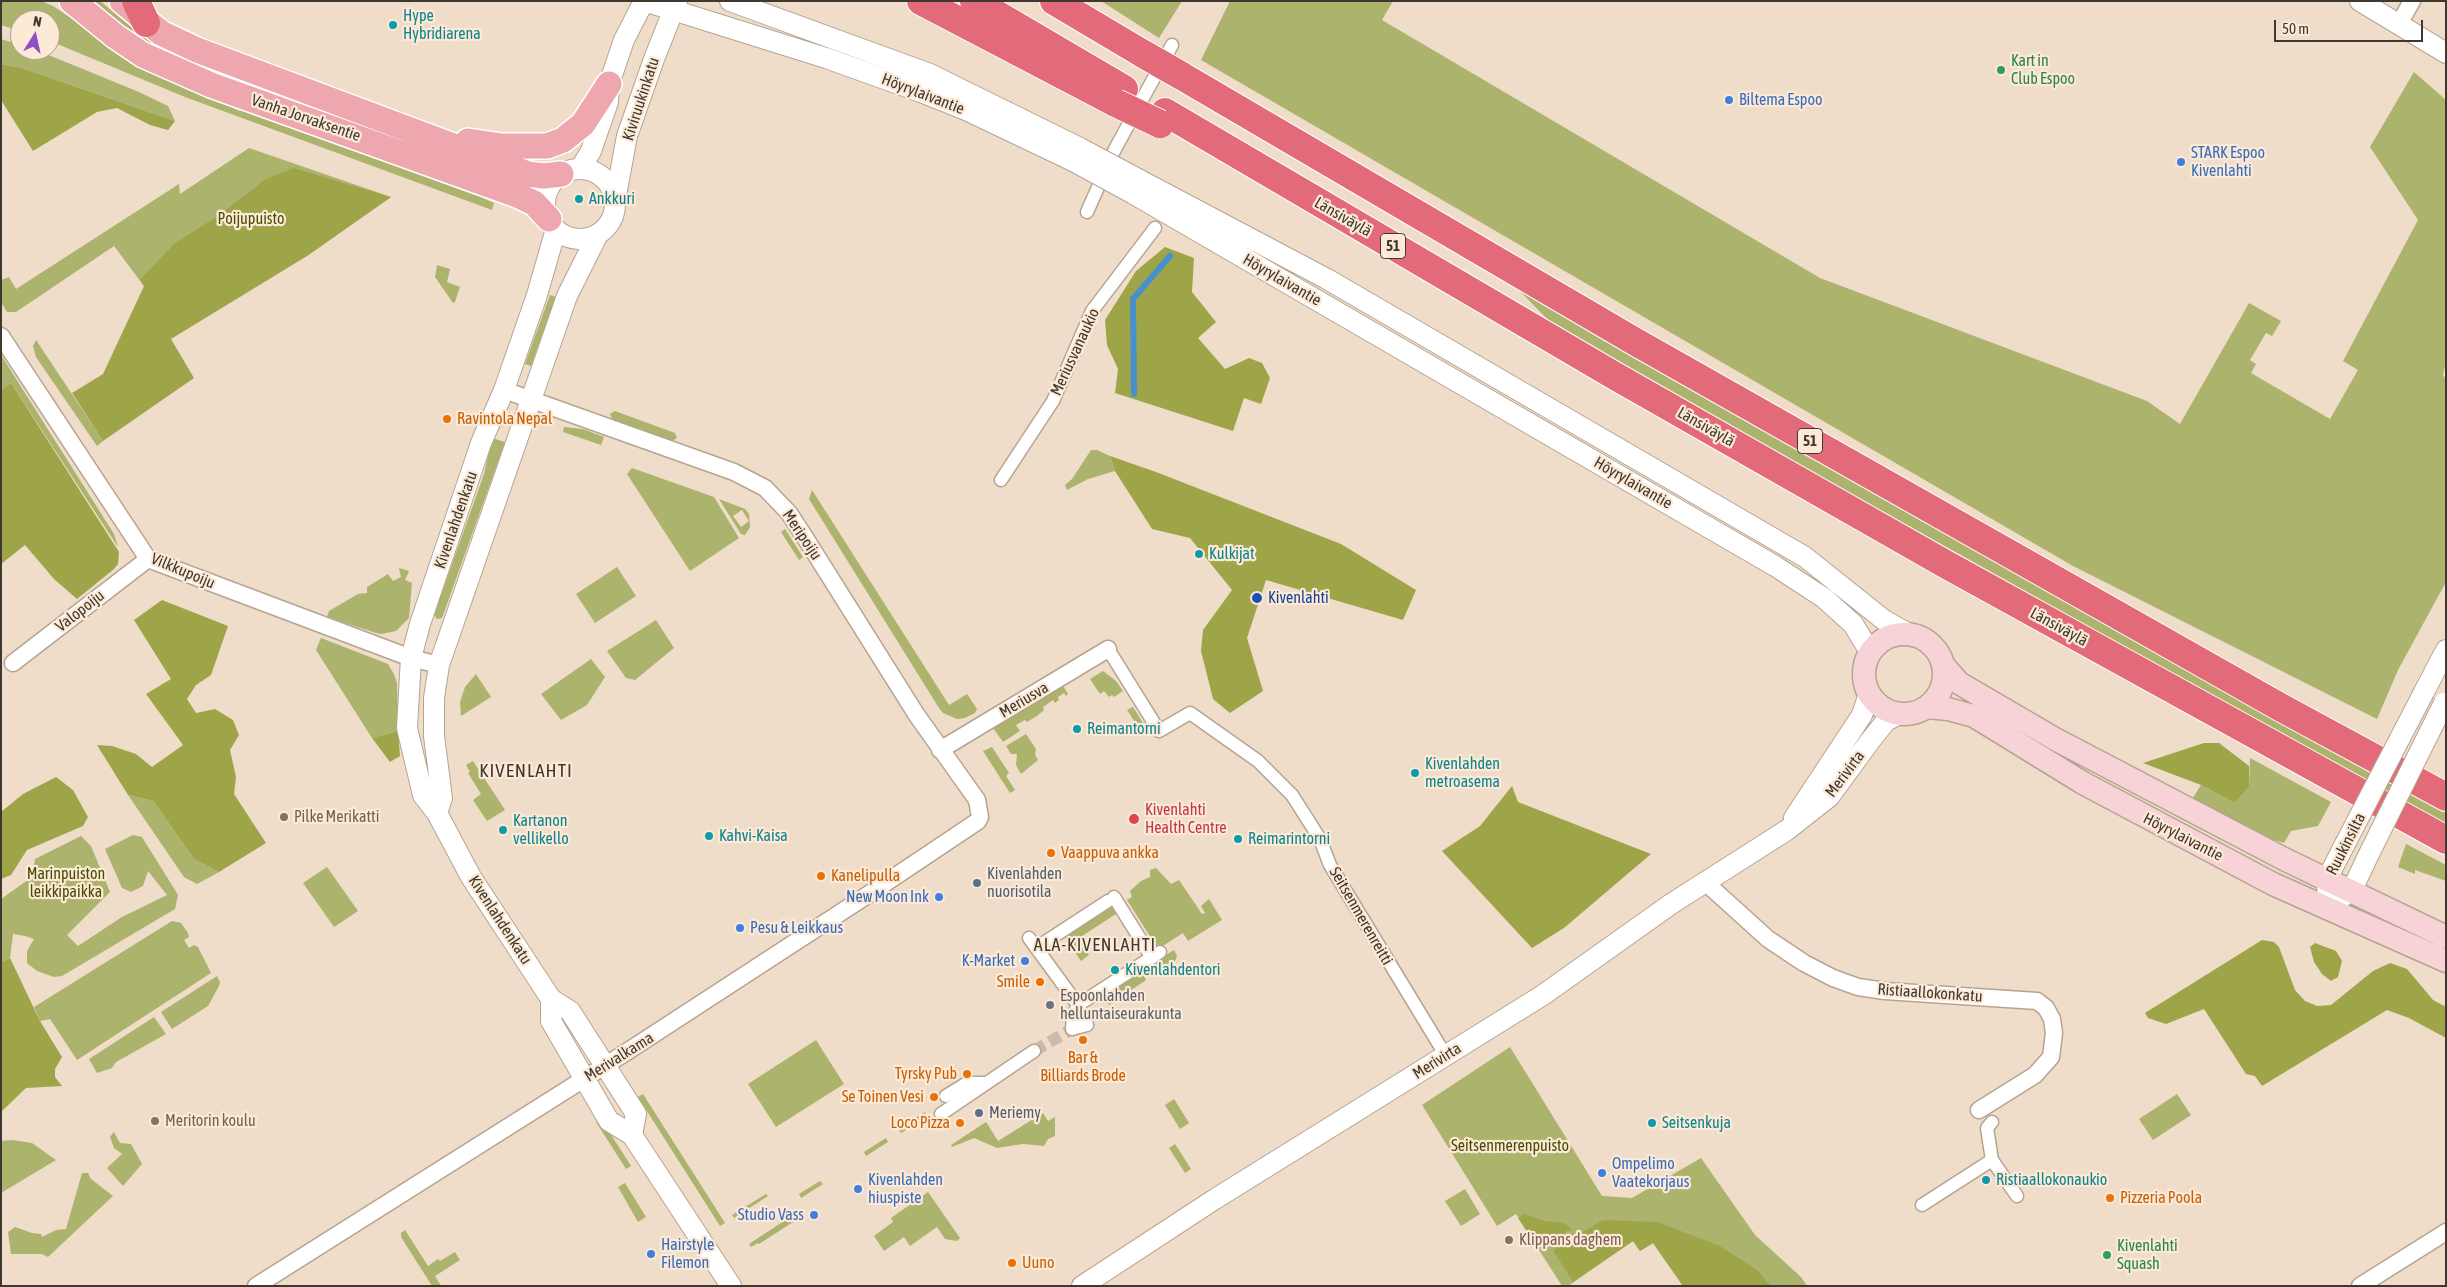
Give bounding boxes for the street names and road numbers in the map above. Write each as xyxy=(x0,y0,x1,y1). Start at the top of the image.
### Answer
street label: Kiviruukinkatu xyxy=(618,55,664,143)
street label: Höyrylaivantie xyxy=(879,69,967,119)
street label: Vanha Jorvaksentie xyxy=(249,90,363,146)
street label: Länsiväylä xyxy=(1311,193,1375,241)
road number: 51 xyxy=(1380,234,1406,258)
street label: Höyrylaivantie xyxy=(1239,250,1325,310)
street label: Meriusvanaukio xyxy=(1046,305,1104,399)
street label: Länsiväylä xyxy=(1674,403,1738,451)
road number: 51 xyxy=(1798,428,1822,454)
street label: Höyrylaivantie xyxy=(1590,453,1676,513)
street label: Kivenlahdenkatu xyxy=(430,469,482,571)
street label: Meripoiju xyxy=(778,506,826,564)
street label: Vilkkupoiju xyxy=(148,549,218,593)
street label: Valopoiju xyxy=(52,586,108,636)
street label: Länsiväylä xyxy=(2027,603,2091,651)
street label: Meriusva xyxy=(996,678,1052,722)
street label: Merivirta xyxy=(1821,747,1869,801)
street label: Höyrylaivantie xyxy=(2140,809,2226,865)
street label: Ruukinsilta xyxy=(2322,810,2370,878)
street label: Seitsenmerenreitti xyxy=(1325,864,1397,968)
street label: Kivenlahdenkatu xyxy=(464,872,536,968)
street label: Ristiaallokonkatu xyxy=(1877,980,1983,1006)
street label: Merivalkama xyxy=(581,1028,657,1086)
street label: Merivirta xyxy=(1409,1039,1465,1083)

